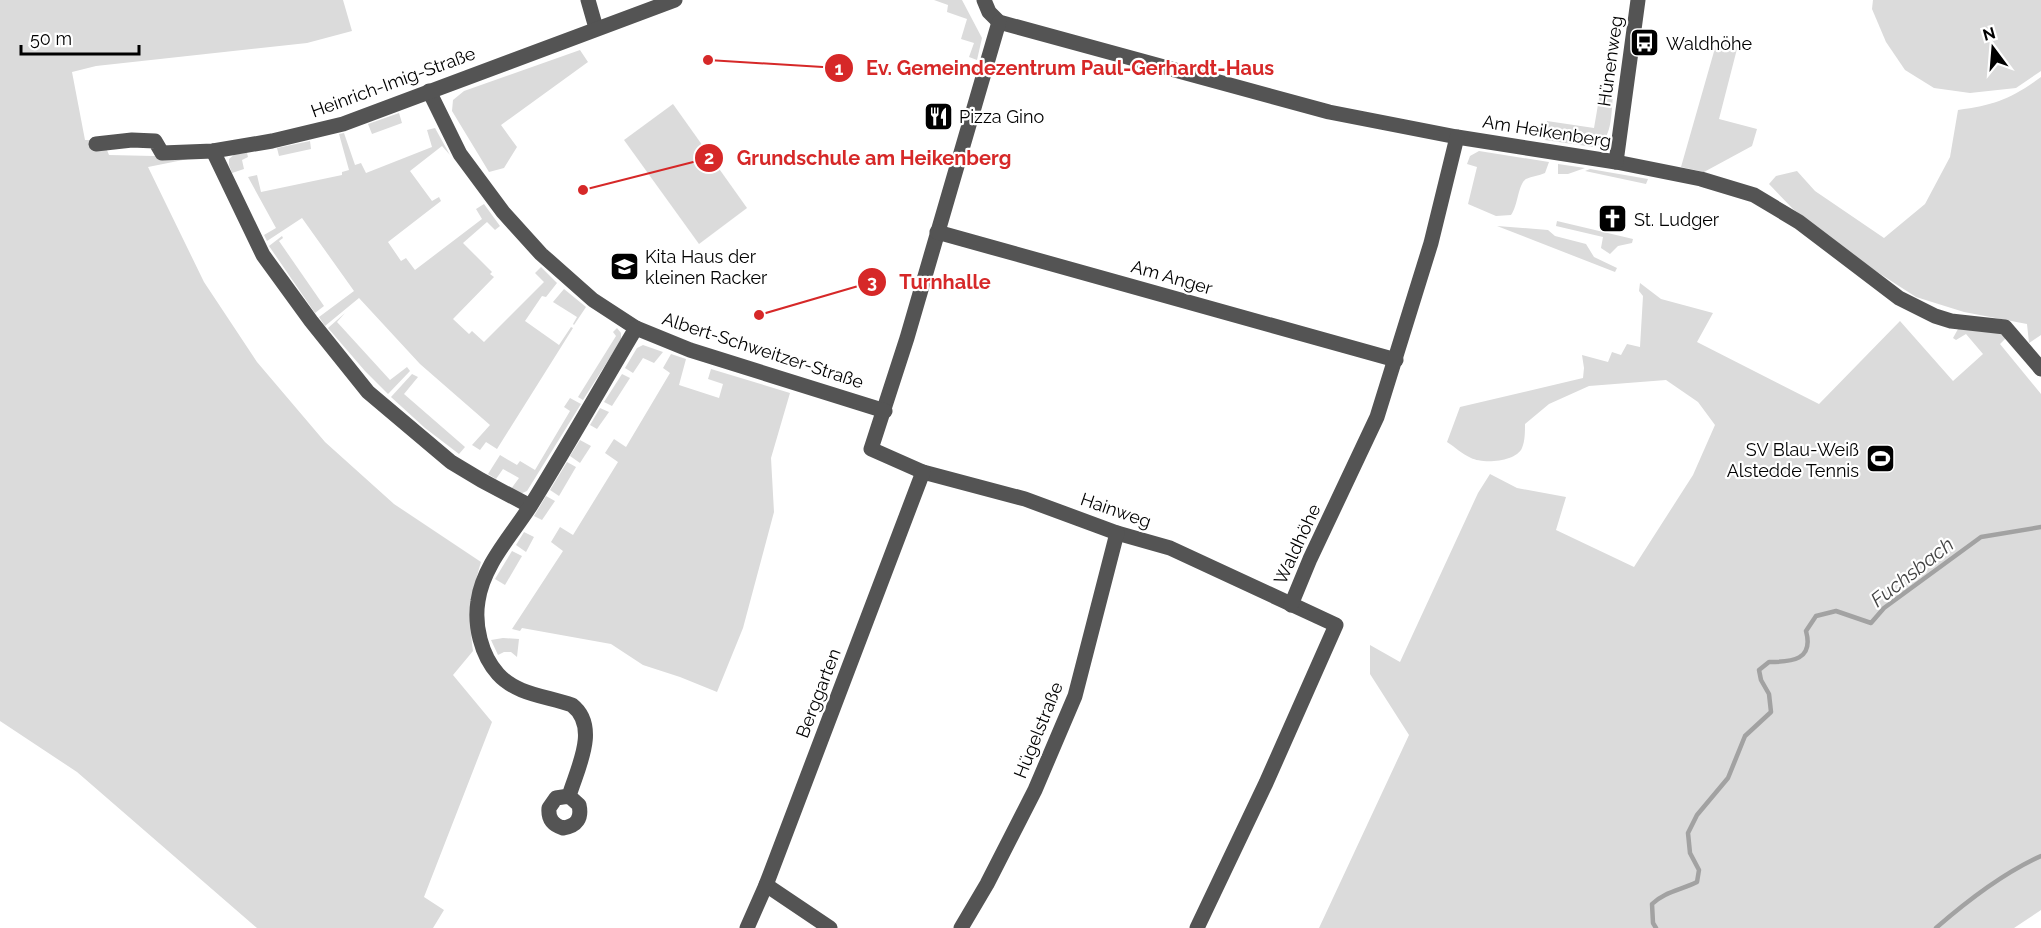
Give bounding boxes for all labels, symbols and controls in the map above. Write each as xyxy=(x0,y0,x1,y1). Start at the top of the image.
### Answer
street label: Hünenweg xyxy=(1593,14,1627,108)
scale bar xyxy=(21,18,140,56)
north arrow xyxy=(1963,18,2023,78)
text: N xyxy=(1981,23,1997,45)
bus stop icon: Waldhöhe xyxy=(1629,27,1661,59)
text: 50 m xyxy=(30,28,72,49)
place label: Waldhöhe xyxy=(1666,33,1752,54)
street label: Heinrich-Imig-Straße xyxy=(308,42,478,122)
callout: Ev. Gemeindezentrum Paul-Gerhardt-Haus xyxy=(824,49,1286,87)
text: Ev. Gemeindezentrum Paul-Gerhardt-Haus xyxy=(866,56,1274,80)
text: 1 xyxy=(835,58,844,79)
restaurant icon: Pizza Gino xyxy=(922,100,954,132)
place label: Pizza Gino xyxy=(959,106,1045,127)
street label: Am Heikenberg xyxy=(1481,110,1613,152)
callout: Grundschule am Heikenberg xyxy=(694,139,1023,177)
text: Grundschule am Heikenberg xyxy=(737,146,1011,170)
text: 2 xyxy=(704,147,714,168)
church icon: St. Ludger xyxy=(1597,203,1629,235)
place label: St. Ludger xyxy=(1634,209,1720,230)
place label: Kita Haus der kleinen Racker xyxy=(645,246,768,288)
school or university icon: Kita Haus der kleinen Racker xyxy=(608,250,640,282)
street label: Am Anger xyxy=(1129,255,1216,299)
callout: Turnhalle xyxy=(857,263,1003,301)
text: Turnhalle xyxy=(899,270,991,294)
text: 3 xyxy=(867,271,877,292)
street label: Albert-Schweitzer-Straße xyxy=(660,308,867,393)
place label: SV Blau-Weiß Alstedde Tennis xyxy=(1727,439,1859,481)
sports icon: SV Blau-Weiß Alstedde Tennis xyxy=(1864,443,1896,475)
street label: Hainweg xyxy=(1078,488,1154,532)
street label: Waldhöhe xyxy=(1269,500,1325,587)
water label: Fuchsbach xyxy=(1866,532,1958,612)
street label: Berggarten xyxy=(791,645,845,741)
street label: Hügelstraße xyxy=(1009,678,1067,781)

